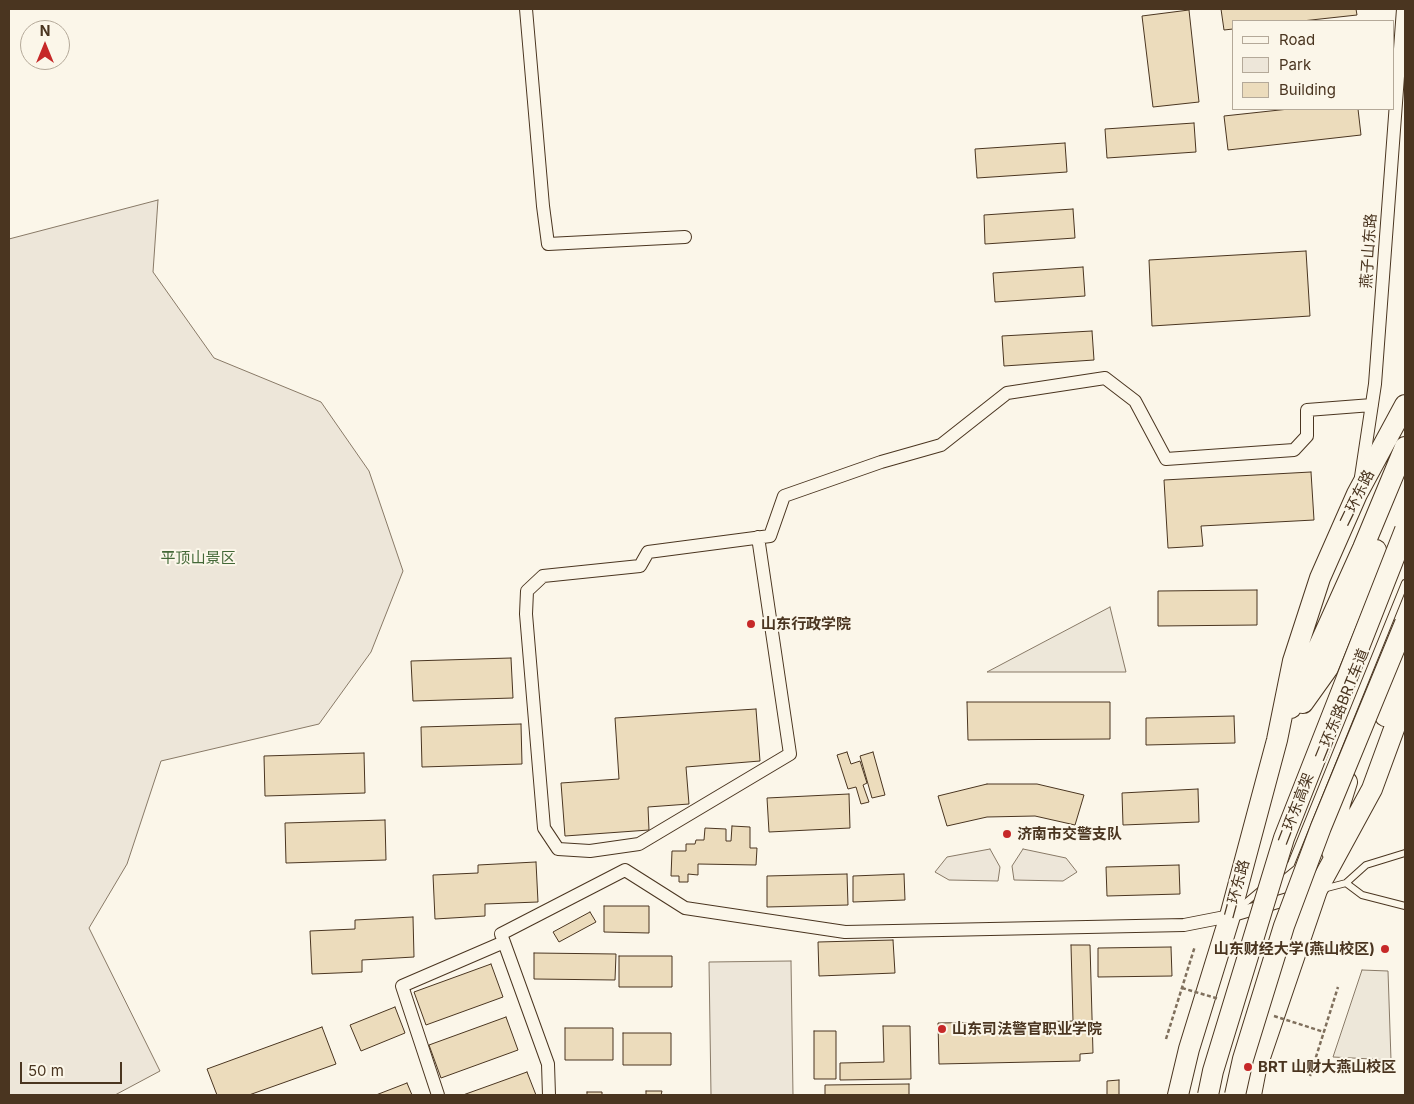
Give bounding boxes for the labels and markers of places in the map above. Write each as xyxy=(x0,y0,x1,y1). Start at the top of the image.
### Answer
place label: 山东行政学院 xyxy=(761,615,851,633)
marker: 山东行政学院 xyxy=(745,618,757,630)
place label: 济南市交警支队 xyxy=(1017,825,1122,843)
marker: 济南市交警支队 xyxy=(1001,828,1013,840)
place label: 山东财经大学(燕山校区) xyxy=(1214,940,1375,958)
marker: 山东财经大学(燕山校区) xyxy=(1379,943,1391,955)
place label: 山东司法警官职业学院 xyxy=(952,1020,1102,1038)
marker: 山东司法警官职业学院 xyxy=(936,1023,948,1035)
place label: BRT 山财大燕山校区 xyxy=(1258,1058,1396,1076)
marker: BRT 山财大燕山校区 xyxy=(1242,1061,1254,1073)

